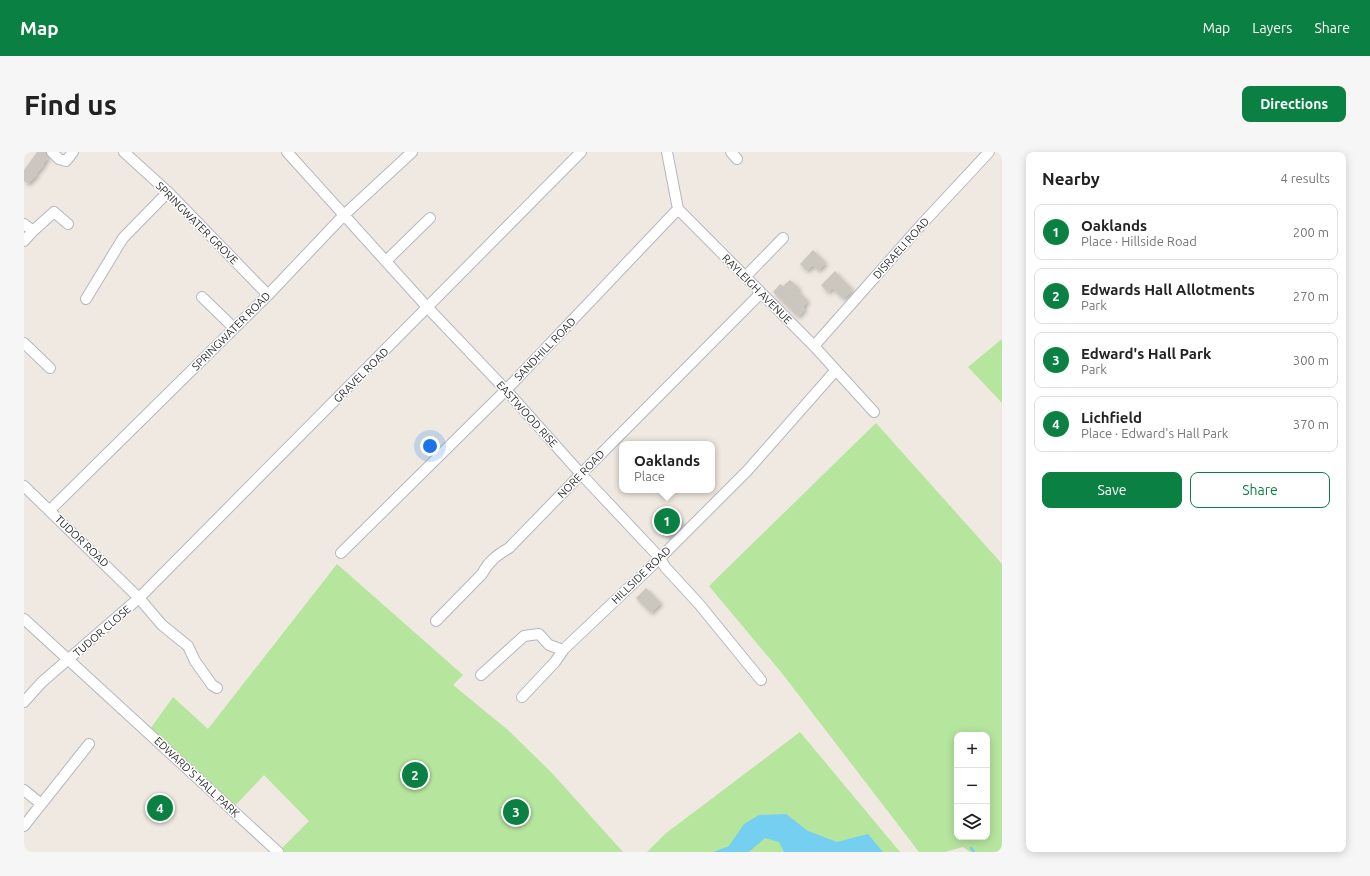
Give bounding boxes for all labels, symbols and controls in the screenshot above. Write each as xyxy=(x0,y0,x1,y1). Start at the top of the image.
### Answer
text: Map xyxy=(20,17,59,39)
text: Map xyxy=(1203,20,1230,36)
text: Layers xyxy=(1252,20,1292,36)
text: Share xyxy=(1314,20,1350,36)
button: Directions xyxy=(1242,86,1346,122)
text: Find us xyxy=(24,89,117,120)
text: Nearby xyxy=(1042,169,1100,188)
text: 4 results xyxy=(1280,171,1330,185)
street label: SPRINGWATER GROVE xyxy=(153,179,241,267)
street label: DISRAELI ROAD xyxy=(870,215,932,281)
text: Oaklands xyxy=(1081,217,1147,234)
text: 1 xyxy=(1052,225,1060,239)
text: 200 m xyxy=(1293,225,1329,239)
text: Place · Hillside Road xyxy=(1081,234,1197,248)
street label: RAYLEIGH AVENUE xyxy=(720,252,794,326)
text: Edwards Hall Allotments xyxy=(1081,281,1255,298)
street label: SPRINGWATER ROAD xyxy=(189,289,273,373)
text: 2 xyxy=(1052,289,1060,303)
text: 270 m xyxy=(1293,289,1329,303)
text: Park xyxy=(1081,298,1107,312)
street label: SANDHILL ROAD xyxy=(512,315,578,383)
street label: GRAVEL ROAD xyxy=(331,345,391,405)
text: Edward's Hall Park xyxy=(1081,345,1212,362)
text: 3 xyxy=(1052,353,1060,367)
text: 300 m xyxy=(1293,353,1329,367)
text: Park xyxy=(1081,362,1107,376)
street label: EASTWOOD RISE xyxy=(494,378,560,450)
text: Lichfield xyxy=(1081,409,1142,426)
text: 4 xyxy=(1052,417,1060,431)
text: 370 m xyxy=(1293,417,1329,431)
text: Place · Edward's Hall Park xyxy=(1081,426,1228,440)
your location xyxy=(420,436,440,456)
popup xyxy=(619,441,715,493)
street label: NORE ROAD xyxy=(555,447,607,501)
text: Oaklands xyxy=(634,452,700,469)
text: Place xyxy=(634,469,665,483)
button: Save xyxy=(1042,472,1182,508)
button: Share xyxy=(1190,472,1330,508)
pin: 1 xyxy=(654,506,680,536)
street label: TUDOR ROAD xyxy=(53,513,111,570)
street label: HILLSIDE ROAD xyxy=(609,544,673,606)
street label: TUDOR CLOSE xyxy=(71,603,133,659)
map controls xyxy=(954,732,990,840)
button: + xyxy=(954,732,990,768)
street label: EDWARD'S HALL PARK xyxy=(152,734,242,820)
pin: 2 xyxy=(402,760,428,790)
button: − xyxy=(954,768,990,804)
pin: 4 xyxy=(147,793,173,823)
pin: 3 xyxy=(503,797,529,827)
button: layers xyxy=(954,804,990,840)

